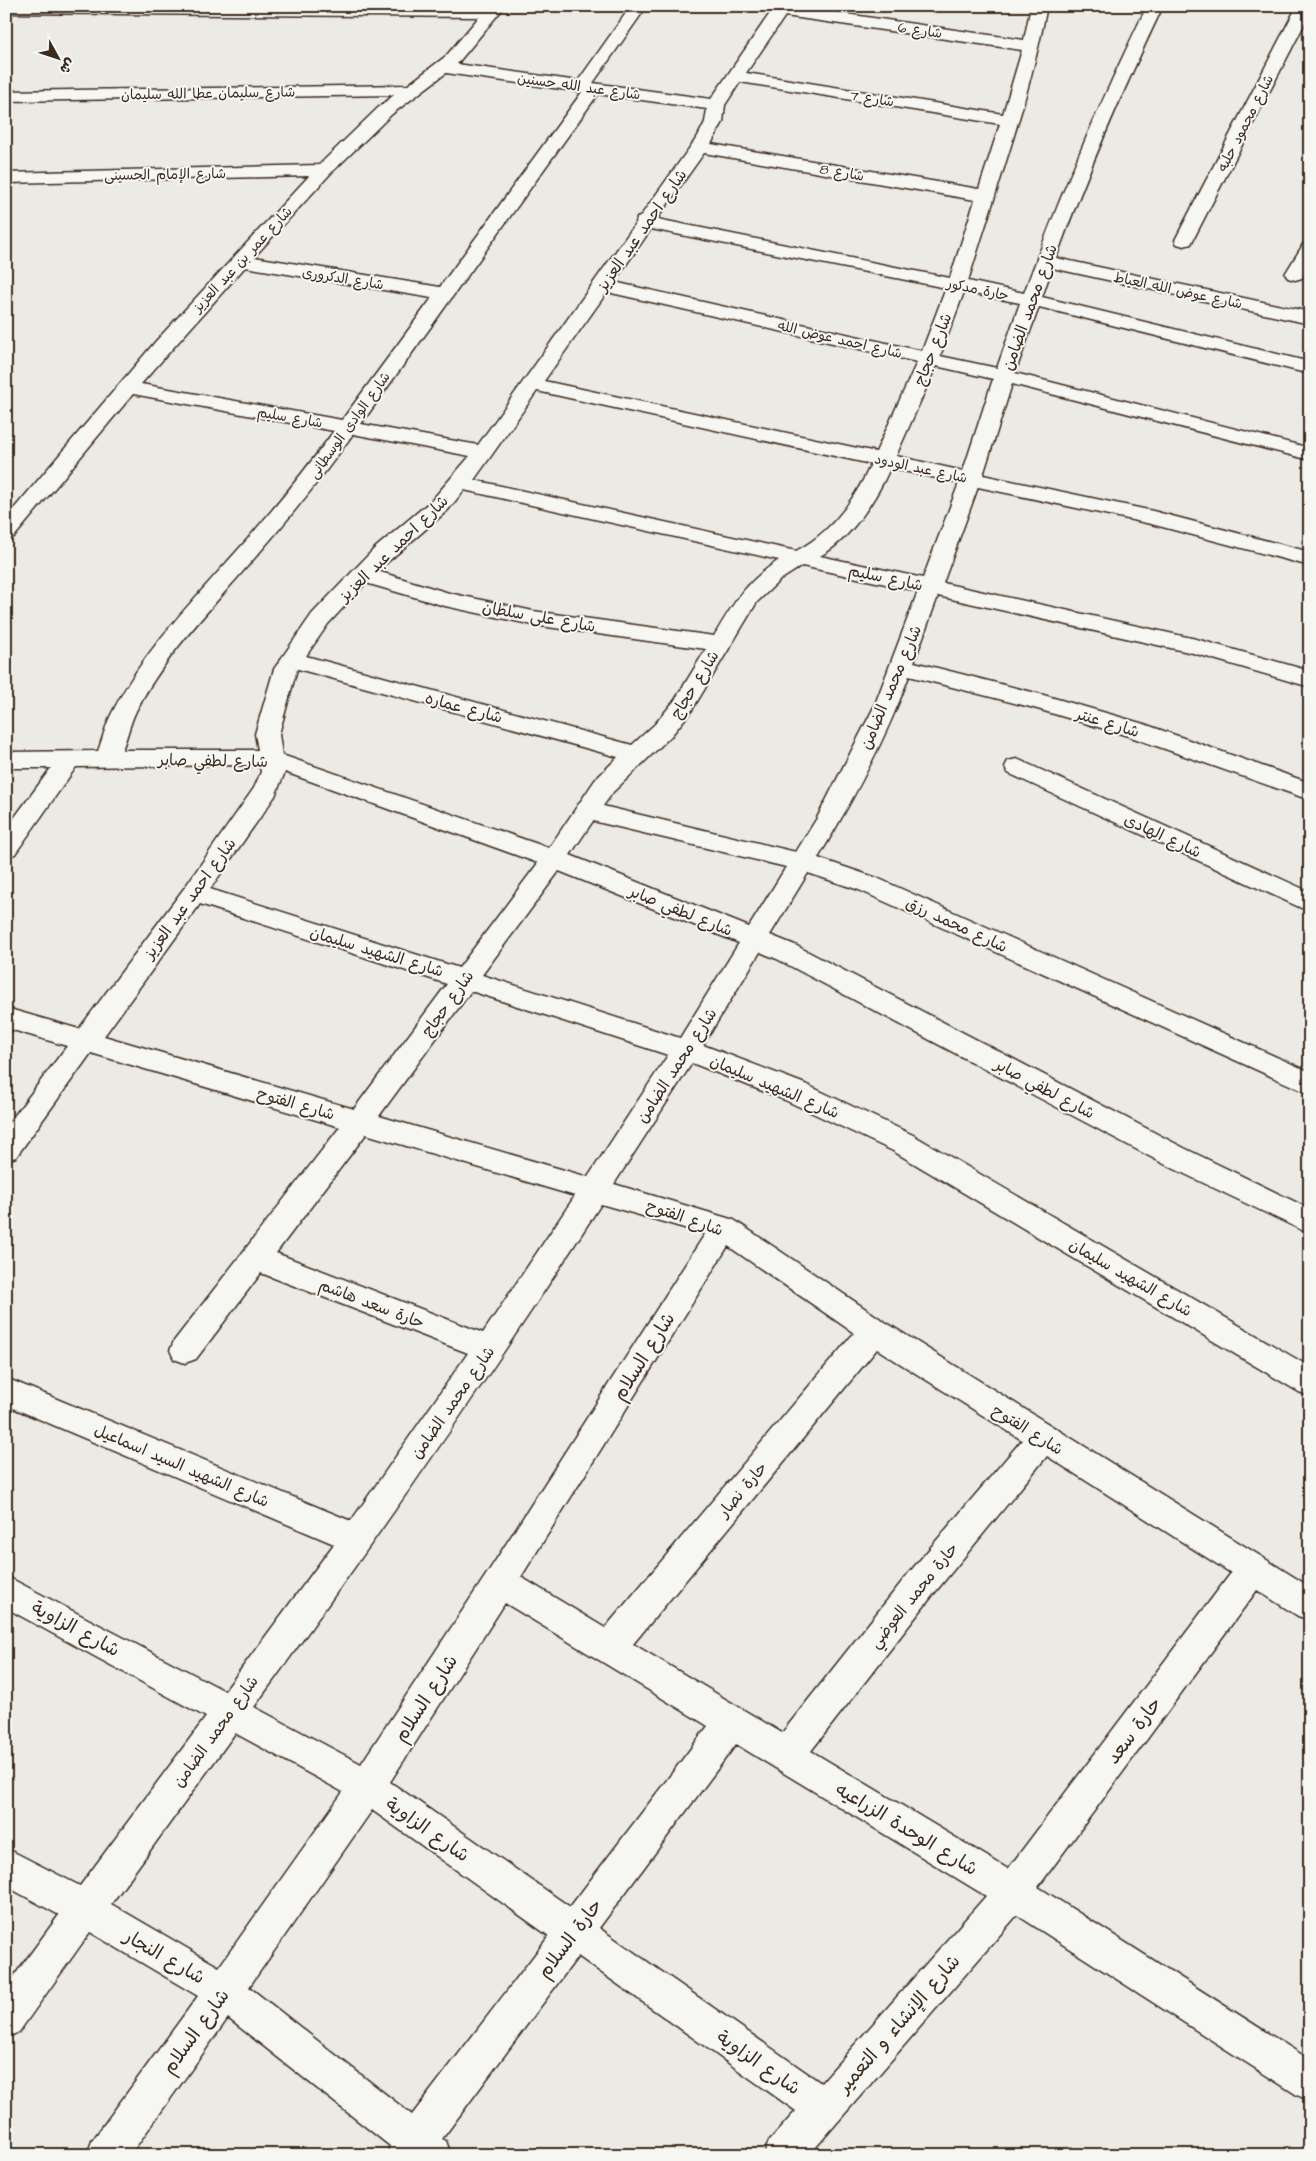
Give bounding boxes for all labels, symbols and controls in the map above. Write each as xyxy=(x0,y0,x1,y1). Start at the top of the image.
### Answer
street label: شارع 6 xyxy=(896,18,943,44)
north arrow xyxy=(32,32,82,82)
text: ش xyxy=(55,53,80,78)
street label: شارع عبد الله حسنين xyxy=(516,68,642,106)
street label: شارع محمود حلبه xyxy=(1213,71,1279,175)
street label: شارع سليمان عطا الله سليمان xyxy=(121,82,295,106)
street label: شارع 7 xyxy=(848,86,895,112)
street label: شارع 8 xyxy=(818,159,866,187)
street label: شارع الإمام الحسينى xyxy=(104,164,226,186)
street label: شارع احمد عبد العزيز xyxy=(590,165,692,298)
street label: شارع عمر بن عبد العزيز xyxy=(188,202,297,318)
street label: شارع محمد الضامن xyxy=(997,241,1063,374)
street label: شارع الدكرورى xyxy=(301,263,385,295)
street label: شارع عوض الله العياط xyxy=(1111,268,1244,314)
street label: حارة مدكور xyxy=(944,273,1011,306)
street label: شارع حجاج xyxy=(908,310,957,389)
street label: شارع احمد عوض الله xyxy=(776,316,904,364)
street label: شارع الوادى الوسطانى xyxy=(304,368,395,483)
street label: شارع سليم xyxy=(256,402,324,434)
street label: شارع عبد الودود xyxy=(872,449,969,489)
street label: شارع احمد عبد العزيز xyxy=(333,491,453,608)
street label: شارع سليم xyxy=(846,559,925,598)
street label: شارع على سلطان xyxy=(480,596,597,638)
street label: شارع محمد الضامن xyxy=(855,622,927,753)
street label: شارع حجاج xyxy=(665,646,724,723)
street label: شارع عماره xyxy=(423,687,505,729)
street label: شارع عنتر xyxy=(1071,702,1142,743)
street label: شارع لطفي صابر xyxy=(156,749,268,776)
street label: شارع الهادى xyxy=(1120,808,1205,863)
street label: شارع احمد عبد العزيز xyxy=(137,834,241,965)
street label: شارع لطفي صابر xyxy=(622,879,736,945)
street label: شارع محمد رزق xyxy=(902,892,1011,958)
street label: شارع الشهيد سليمان xyxy=(307,921,446,983)
street label: شارع حجاج xyxy=(416,966,479,1041)
street label: شارع محمد الضامن xyxy=(631,1004,722,1127)
street label: شارع الشهيد سليمان xyxy=(707,1050,843,1124)
street label: شارع لطفي صابر xyxy=(988,1052,1098,1127)
street label: شارع الفتوح xyxy=(254,1082,337,1126)
street label: شارع الفتوح xyxy=(643,1195,726,1241)
street label: شارع الشهيد سليمان xyxy=(1065,1234,1196,1322)
street label: حارة سعد هاشم xyxy=(316,1274,427,1335)
street label: شارع السلام xyxy=(606,1307,682,1406)
street label: شارع محمد الضامن xyxy=(406,1342,500,1463)
street label: شارع الفتوح xyxy=(988,1399,1067,1460)
street label: شارع الشهيد السيد اسماعيل xyxy=(91,1419,272,1513)
street label: حارة نصار xyxy=(712,1457,772,1524)
street label: حارة محمد العوضي xyxy=(864,1538,966,1655)
street label: شارع الزاوية xyxy=(26,1595,124,1664)
street label: شارع السلام xyxy=(388,1650,465,1748)
street label: شارع محمد الضامن xyxy=(168,1671,264,1792)
street label: حارة سعد xyxy=(1100,1692,1168,1770)
street label: شارع الوحدة الزراعيه xyxy=(830,1776,983,1883)
street label: شارع الزاوية xyxy=(380,1791,475,1869)
street label: حارة السلام xyxy=(531,1893,609,1984)
street label: شارع النجار xyxy=(117,1922,210,1991)
street label: شارع الإنشاء و التعمير xyxy=(830,1949,967,2101)
street label: شارع السلام xyxy=(156,1984,236,2080)
street label: شارع الزاوية xyxy=(711,2024,806,2102)

